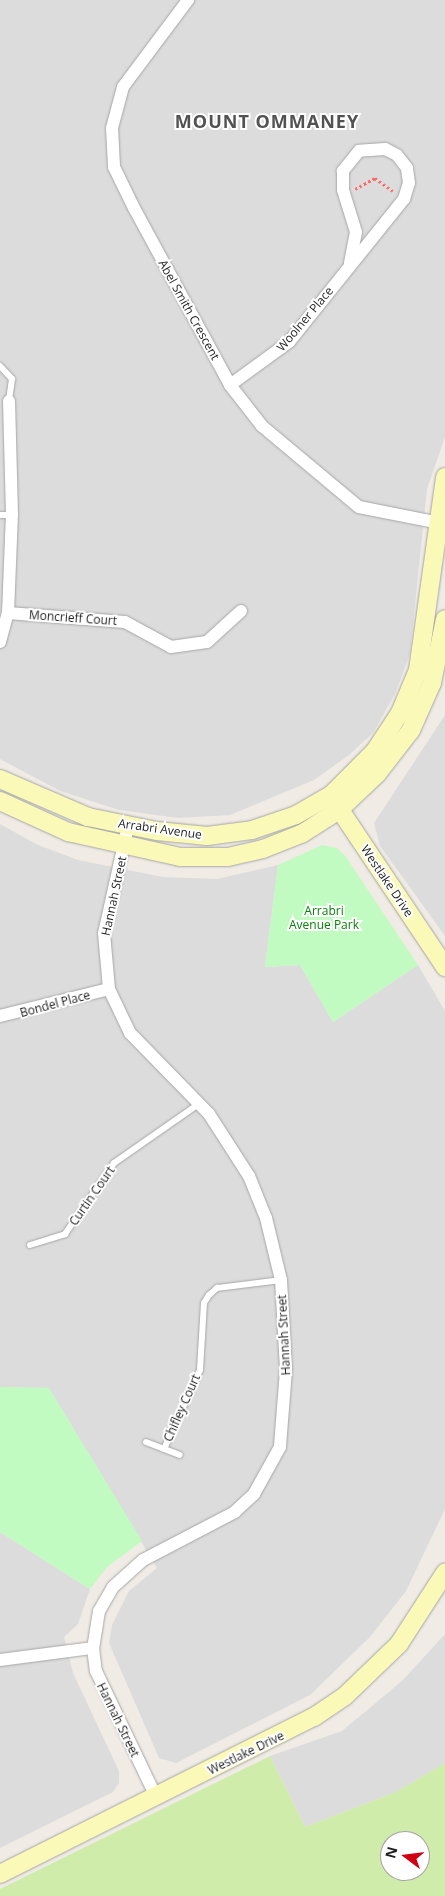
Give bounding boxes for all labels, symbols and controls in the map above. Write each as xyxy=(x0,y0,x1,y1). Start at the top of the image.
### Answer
district label: MOUNT OMMANEY xyxy=(173,110,361,132)
street label: Abel Smith Crescent xyxy=(155,257,223,363)
street label: Woolner Place xyxy=(274,284,336,354)
street label: Moncrieff Court xyxy=(28,608,118,628)
street label: Arrabri Avenue xyxy=(117,816,203,842)
street label: Westlake Drive xyxy=(358,843,416,919)
street label: Hannah Street xyxy=(99,855,129,937)
park label: Arrabri Avenue Park xyxy=(289,904,359,932)
street label: Bondel Place xyxy=(18,988,92,1020)
street label: Curtin Court xyxy=(66,1164,118,1228)
street label: Hannah Street xyxy=(275,1294,293,1376)
street label: Chifley Court xyxy=(161,1372,203,1444)
street label: Hannah Street xyxy=(94,1680,142,1760)
street label: Westlake Drive xyxy=(206,1728,286,1778)
north arrow xyxy=(380,1831,430,1881)
text: N xyxy=(380,1844,402,1860)

